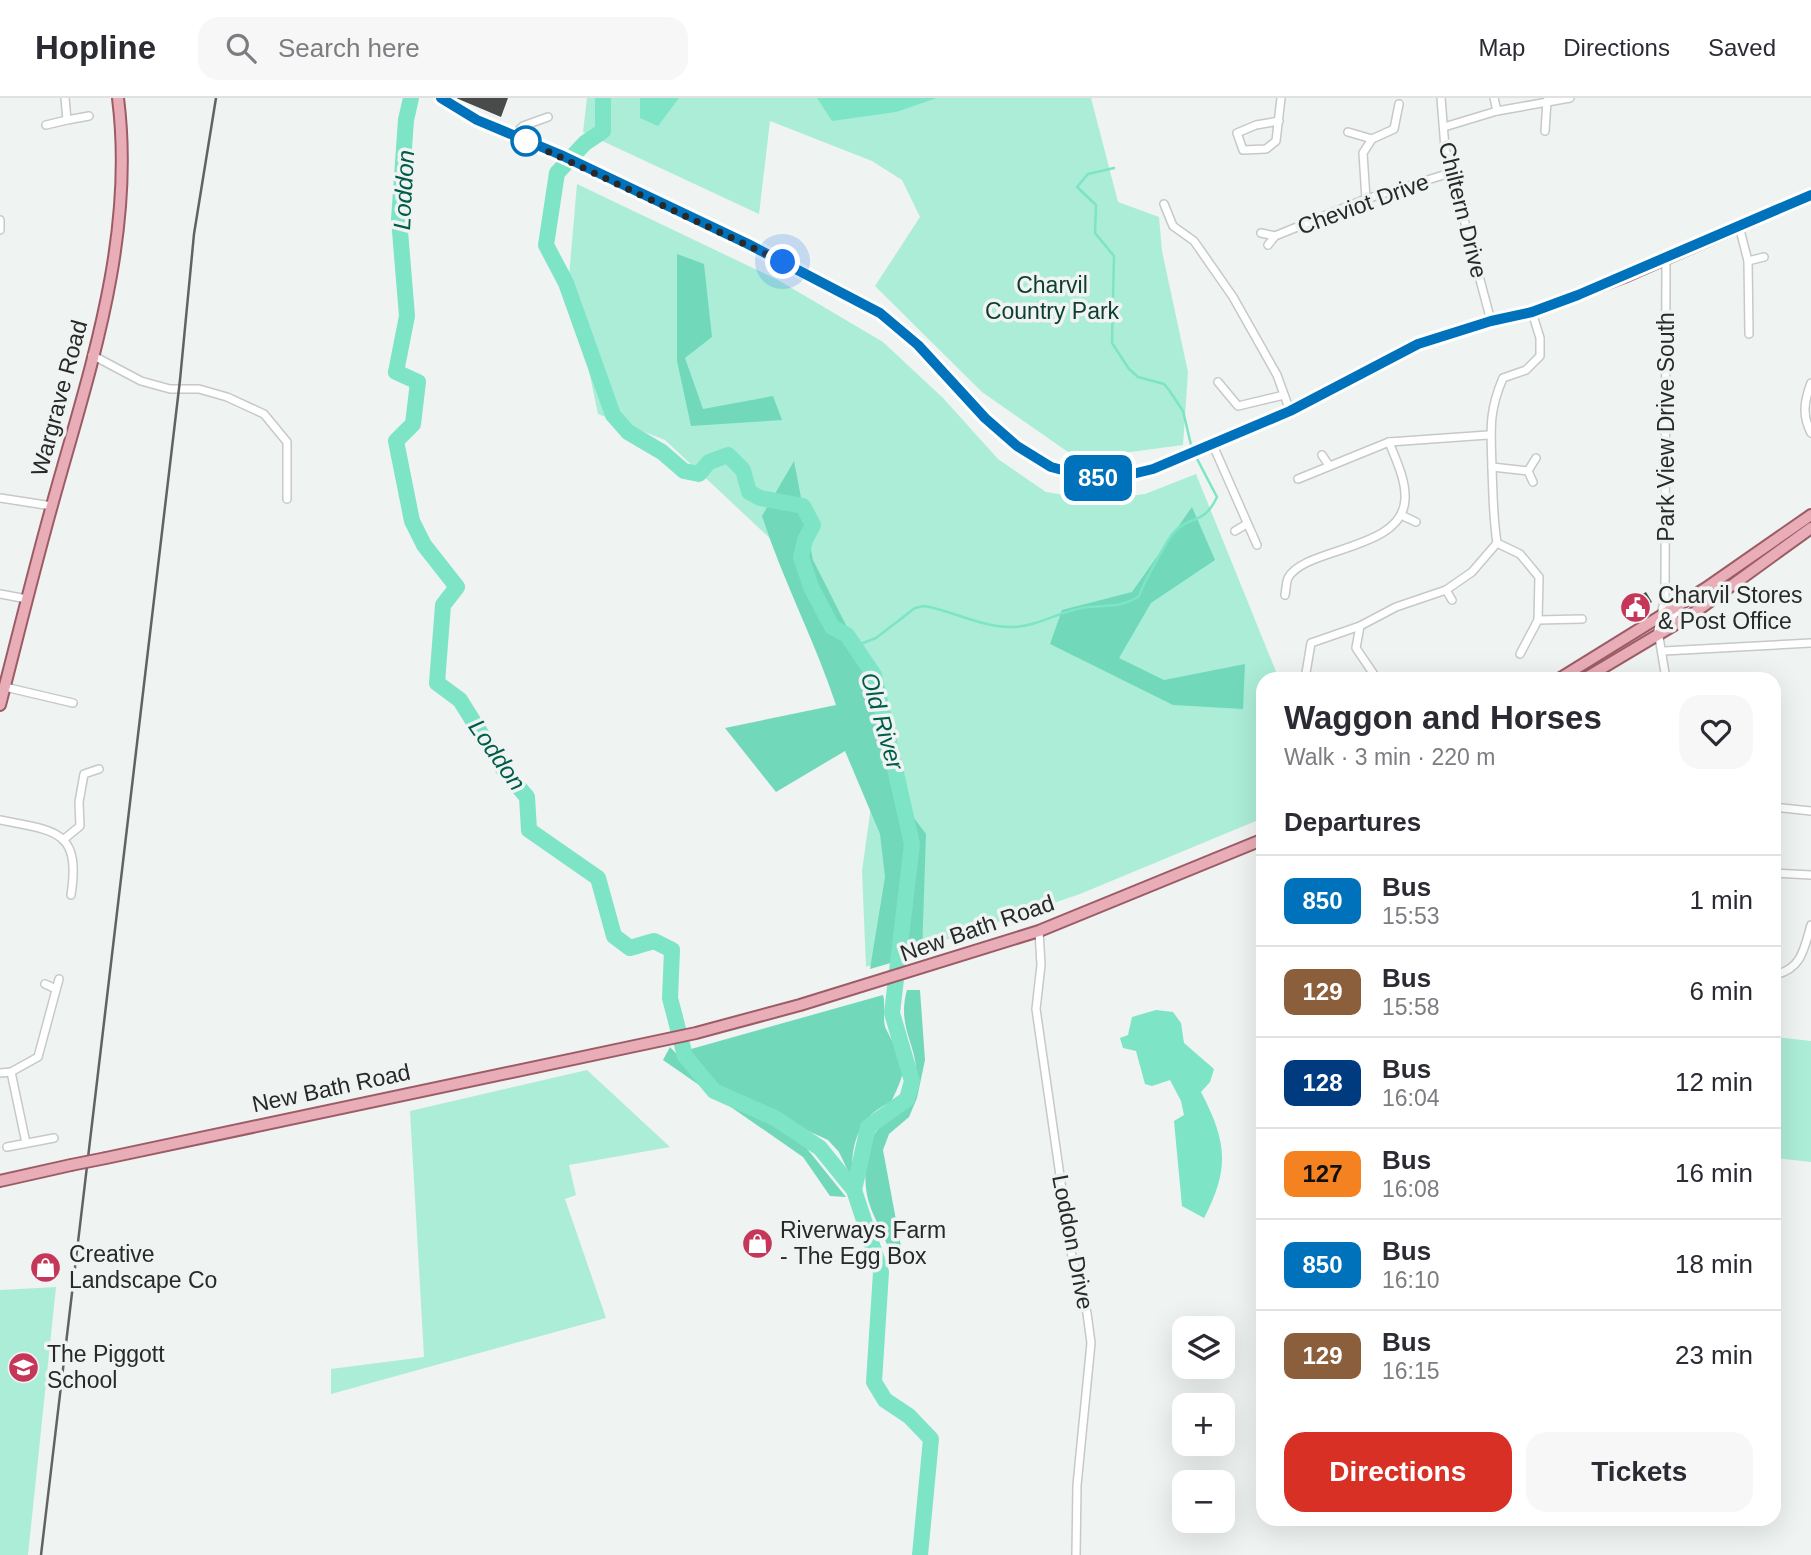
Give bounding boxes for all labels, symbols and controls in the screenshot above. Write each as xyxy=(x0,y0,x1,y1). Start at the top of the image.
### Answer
search box xyxy=(198,17,688,80)
text: Hopline xyxy=(35,29,156,66)
icon: search xyxy=(222,29,260,67)
text: Search here xyxy=(278,33,420,63)
text: Map xyxy=(1479,34,1525,61)
text: Directions xyxy=(1563,34,1670,61)
text: Saved xyxy=(1708,34,1776,61)
unlabelled marker xyxy=(511,126,541,156)
street label: Chiltern Drive xyxy=(1434,139,1492,281)
water label: Loddon xyxy=(388,149,419,231)
street label: Cheviot Drive xyxy=(1294,168,1432,240)
your location xyxy=(765,244,800,279)
park label: Charvil Country Park xyxy=(985,272,1120,324)
street label: Park View Drive South xyxy=(1653,312,1679,542)
street label: Wargrave Road xyxy=(26,317,92,479)
line badge: 850 xyxy=(1058,455,1138,501)
text: 850 xyxy=(1078,464,1118,491)
place label: Charvil Stores & Post Office xyxy=(1658,582,1802,634)
public building icon: Charvil Stores & Post Office xyxy=(1618,591,1652,625)
water label: Old River xyxy=(856,669,910,774)
button: heart xyxy=(1679,695,1753,769)
text: Waggon and Horses xyxy=(1284,699,1602,736)
water label: Loddon xyxy=(463,714,531,795)
text: Walk · 3 min · 220 m xyxy=(1284,744,1495,770)
text: Departures xyxy=(1284,807,1421,837)
text: Bus xyxy=(1382,872,1431,902)
text: 1 min xyxy=(1689,885,1753,915)
text: 850 xyxy=(1302,887,1343,914)
street label: New Bath Road xyxy=(897,889,1057,967)
text: 15:53 xyxy=(1382,903,1440,929)
text: Bus xyxy=(1382,963,1431,993)
text: 6 min xyxy=(1689,976,1753,1006)
text: 129 xyxy=(1302,978,1343,1005)
text: 15:58 xyxy=(1382,994,1440,1020)
text: Bus xyxy=(1382,1054,1431,1084)
street label: New Bath Road xyxy=(250,1059,412,1117)
text: 12 min xyxy=(1675,1067,1753,1097)
text: 128 xyxy=(1302,1069,1343,1096)
text: 16:04 xyxy=(1382,1085,1440,1111)
text: Bus xyxy=(1382,1145,1431,1175)
text: 16 min xyxy=(1675,1158,1753,1188)
text: 127 xyxy=(1302,1160,1343,1187)
street label: Loddon Drive xyxy=(1047,1172,1099,1312)
text: 16:08 xyxy=(1382,1176,1440,1202)
place label: Riverways Farm - The Egg Box xyxy=(780,1217,946,1269)
shop icon: Riverways Farm - The Egg Box xyxy=(740,1226,774,1260)
text: Bus xyxy=(1382,1236,1431,1266)
place label: Creative Landscape Co xyxy=(69,1241,217,1293)
text: 18 min xyxy=(1675,1249,1753,1279)
shop icon: Creative Landscape Co xyxy=(29,1250,63,1284)
text: 850 xyxy=(1302,1251,1343,1278)
text: 16:10 xyxy=(1382,1267,1440,1293)
map controls xyxy=(1172,1316,1235,1533)
button: layers xyxy=(1172,1316,1235,1379)
text: Bus xyxy=(1382,1327,1431,1357)
text: 23 min xyxy=(1675,1340,1753,1370)
place label: The Piggott School xyxy=(47,1341,165,1393)
text: 129 xyxy=(1302,1342,1343,1369)
school or university icon: The Piggott School xyxy=(7,1350,41,1384)
text: 16:15 xyxy=(1382,1358,1440,1384)
button: + xyxy=(1172,1393,1235,1456)
button: Directions xyxy=(1284,1432,1512,1512)
button: Tickets xyxy=(1526,1432,1753,1512)
button: − xyxy=(1172,1470,1235,1533)

